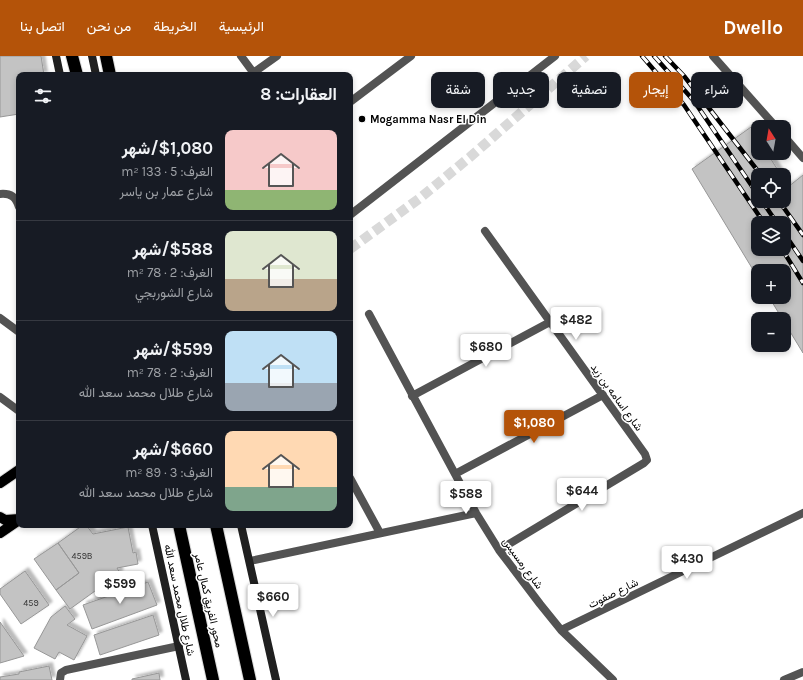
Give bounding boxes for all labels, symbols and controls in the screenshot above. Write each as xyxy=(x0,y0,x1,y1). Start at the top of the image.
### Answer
text: Dwello xyxy=(723,17,783,39)
text: اتصل بنا xyxy=(20,18,65,35)
text: من نحن xyxy=(87,18,131,35)
text: الخريطة xyxy=(153,18,197,35)
text: الرئيسية xyxy=(219,18,264,35)
chip: شقة xyxy=(431,72,485,108)
chip: جديد xyxy=(493,72,549,108)
chip: تصفية xyxy=(557,72,621,108)
chip: إيجار xyxy=(629,72,683,108)
chip: شراء xyxy=(691,72,743,108)
text: العقارات: 8 xyxy=(260,84,337,104)
icon: filters xyxy=(32,85,54,107)
place label: Mogamma Nasr El Din xyxy=(370,113,487,126)
marker: Mogamma Nasr El Din xyxy=(357,114,367,124)
north arrow xyxy=(751,120,791,160)
map controls xyxy=(751,120,791,352)
text: $1,080/شهر xyxy=(122,138,213,158)
icon: home xyxy=(257,146,305,194)
text: الغرف: 5 · 133 m² xyxy=(121,164,213,179)
button: locate xyxy=(751,168,791,208)
text: شارع عمار بن ياسر xyxy=(120,184,213,199)
button: layers xyxy=(751,216,791,256)
text: $588/شهر xyxy=(133,239,213,259)
icon: home xyxy=(257,247,305,295)
button: + xyxy=(751,264,791,304)
text: الغرف: 2 · 78 m² xyxy=(127,265,213,280)
text: شارع الشوربجي xyxy=(135,285,213,300)
pin: $482 xyxy=(552,307,600,341)
text: $482 xyxy=(560,312,592,327)
button: − xyxy=(751,312,791,352)
pin: $680 xyxy=(462,334,510,368)
text: $599/شهر xyxy=(134,339,213,359)
text: $680 xyxy=(469,339,503,354)
icon: home xyxy=(257,347,305,395)
street label: شارع اسامه بن زيد xyxy=(587,361,646,434)
text: الغرف: 2 · 78 m² xyxy=(127,365,213,380)
text: شارع طلال محمد سعد الله xyxy=(79,385,213,400)
pin: $1,080 xyxy=(501,410,567,444)
text: $1,080 xyxy=(513,415,555,430)
text: $660/شهر xyxy=(133,439,213,459)
icon: home xyxy=(257,447,305,495)
text: الغرف: 3 · 89 m² xyxy=(125,465,213,480)
pin: $644 xyxy=(558,478,606,512)
pin: $588 xyxy=(442,481,490,515)
text: $644 xyxy=(566,483,598,498)
text: شارع طلال محمد سعد الله xyxy=(79,485,213,500)
text: $588 xyxy=(449,486,483,501)
street label: شارع رمسيس xyxy=(499,535,546,592)
street label: شارع طلال محمد سعد الله xyxy=(160,543,198,658)
pin: $430 xyxy=(663,546,711,580)
street label: محور الفريق كمال عامر xyxy=(191,550,226,649)
house number: 459B xyxy=(72,551,92,561)
text: $430 xyxy=(670,551,704,566)
pin: $599 xyxy=(96,571,144,605)
text: $599 xyxy=(104,576,136,591)
street label: شارع صفوت xyxy=(586,576,641,612)
pin: $660 xyxy=(249,584,297,618)
text: $660 xyxy=(257,589,289,604)
house number: 459 xyxy=(23,598,39,608)

